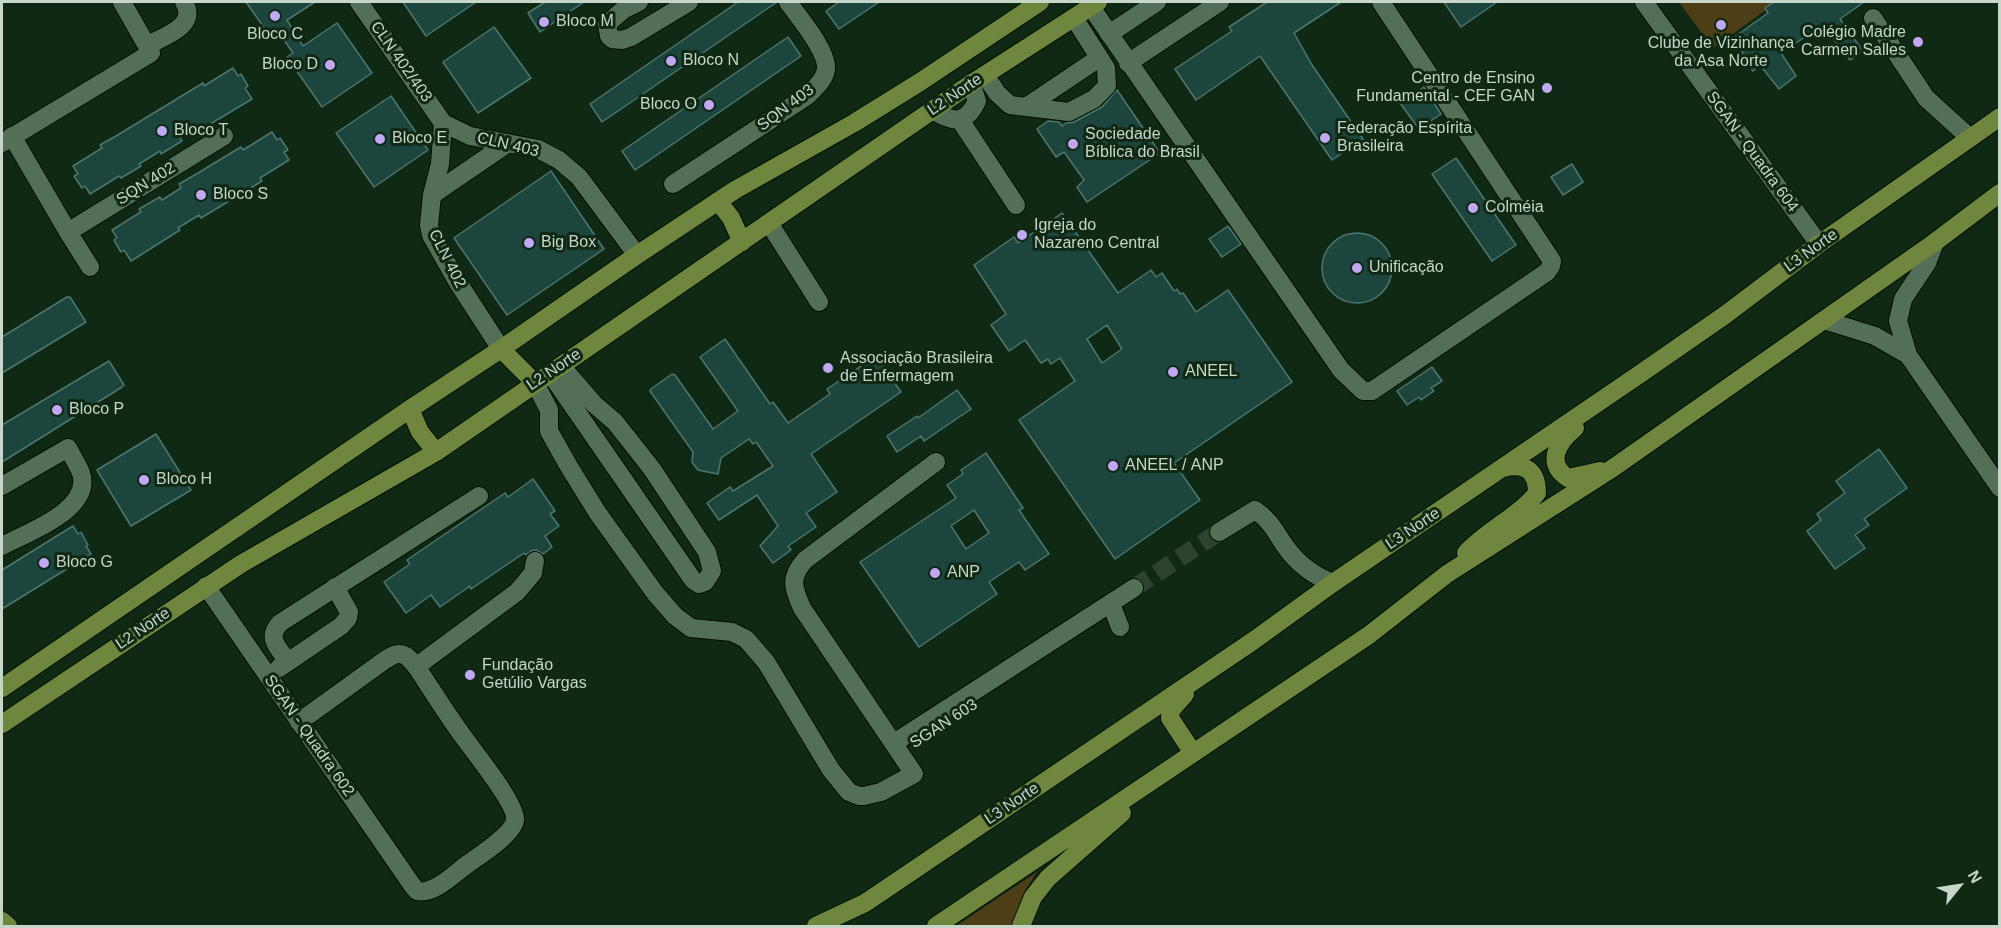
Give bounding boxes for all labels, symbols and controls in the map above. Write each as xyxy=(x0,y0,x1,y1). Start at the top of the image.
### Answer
marker: Bloco C xyxy=(268,9,282,23)
place label: Bloco M xyxy=(556,12,614,32)
marker: Bloco M xyxy=(537,15,551,29)
street label: CLN 402/403 xyxy=(366,18,436,106)
marker: Clube de Vizinhança da Asa Norte xyxy=(1714,18,1728,32)
place label: Colégio Madre Carmen Salles xyxy=(1801,23,1906,61)
place label: Bloco C xyxy=(247,25,303,45)
place label: Clube de Vizinhança da Asa Norte xyxy=(1648,34,1794,72)
marker: Colégio Madre Carmen Salles xyxy=(1911,35,1925,49)
place label: Bloco N xyxy=(683,51,739,71)
marker: Bloco N xyxy=(664,54,678,68)
place label: Bloco D xyxy=(262,55,318,75)
marker: Bloco D xyxy=(323,58,337,72)
place label: Centro de Ensino Fundamental - CEF GAN xyxy=(1356,69,1535,107)
street label: L2 Norte xyxy=(924,70,986,120)
street label: SQN 403 xyxy=(754,81,818,135)
marker: Centro de Ensino Fundamental - CEF GAN xyxy=(1540,81,1554,95)
street label: SGAN - Quadra 604 xyxy=(1702,88,1802,216)
place label: Bloco O xyxy=(640,95,697,115)
marker: Bloco O xyxy=(702,98,716,112)
place label: Federação Espírita Brasileira xyxy=(1337,119,1472,157)
place label: Bloco T xyxy=(174,121,228,141)
marker: Bloco T xyxy=(155,124,169,138)
place label: Sociedade Bíblica do Brasil xyxy=(1085,125,1200,163)
place label: Bloco E xyxy=(392,129,447,149)
street label: CLN 403 xyxy=(475,129,541,161)
marker: Federação Espírita Brasileira xyxy=(1318,131,1332,145)
marker: Bloco E xyxy=(373,132,387,146)
marker: Sociedade Bíblica do Brasil xyxy=(1066,137,1080,151)
street label: SQN 402 xyxy=(113,158,179,210)
place label: Bloco S xyxy=(213,185,268,205)
marker: Bloco S xyxy=(194,188,208,202)
place label: Colméia xyxy=(1485,198,1544,218)
marker: Colméia xyxy=(1466,201,1480,215)
place label: Igreja do Nazareno Central xyxy=(1034,216,1159,254)
street label: L3 Norte xyxy=(1781,225,1841,277)
street label: CLN 402 xyxy=(424,227,470,291)
marker: Igreja do Nazareno Central xyxy=(1015,228,1029,242)
place label: Big Box xyxy=(541,233,596,253)
marker: Big Box xyxy=(522,236,536,250)
place label: Unificação xyxy=(1369,258,1444,278)
marker: Unificação xyxy=(1350,261,1364,275)
street label: L2 Norte xyxy=(523,345,585,395)
place label: Associação Brasileira de Enfermagem xyxy=(840,349,993,387)
marker: Associação Brasileira de Enfermagem xyxy=(821,361,835,375)
place label: ANEEL xyxy=(1185,362,1237,382)
marker: ANEEL xyxy=(1166,365,1180,379)
place label: Bloco P xyxy=(69,400,124,420)
marker: Bloco P xyxy=(50,403,64,417)
place label: ANEEL / ANP xyxy=(1125,456,1224,476)
marker: ANEEL / ANP xyxy=(1106,459,1120,473)
place label: Bloco H xyxy=(156,470,212,490)
marker: Bloco H xyxy=(137,473,151,487)
street label: L3 Norte xyxy=(1382,504,1444,554)
place label: Bloco G xyxy=(56,553,113,573)
marker: Bloco G xyxy=(37,556,51,570)
place label: ANP xyxy=(947,563,980,583)
marker: ANP xyxy=(928,566,942,580)
street label: L2 Norte xyxy=(112,604,174,654)
place label: Fundação Getúlio Vargas xyxy=(482,656,587,694)
marker: Fundação Getúlio Vargas xyxy=(463,668,477,682)
street label: SGAN - Quadra 602 xyxy=(260,671,358,801)
street label: SGAN 603 xyxy=(907,695,981,753)
street label: L3 Norte xyxy=(981,779,1043,829)
north arrow xyxy=(1929,856,1989,916)
text: N xyxy=(1965,867,1985,886)

